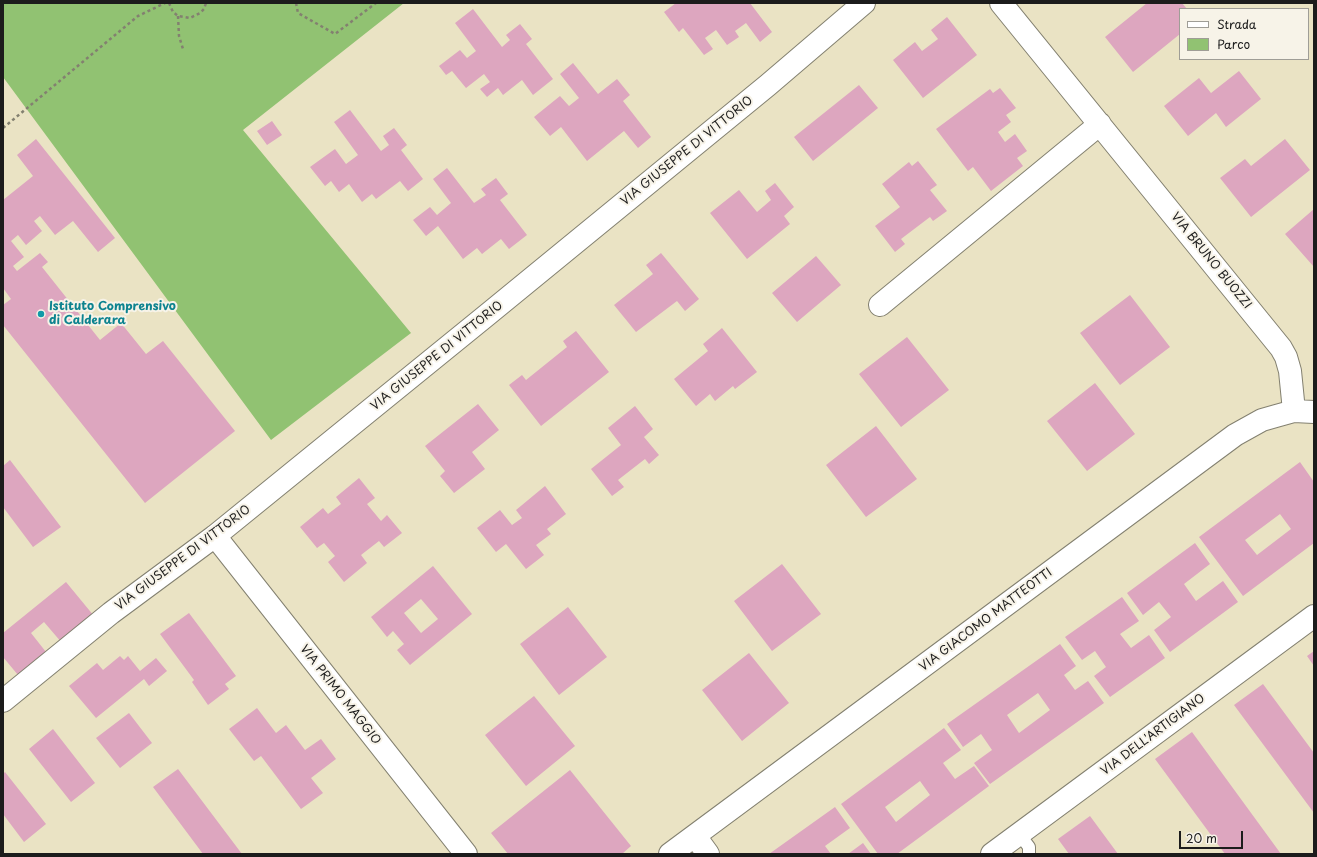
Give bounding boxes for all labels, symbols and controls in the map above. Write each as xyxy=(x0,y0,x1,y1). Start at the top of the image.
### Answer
legend xyxy=(1179,8,1309,60)
text: Strada xyxy=(1217,15,1256,33)
text: Parco xyxy=(1217,35,1250,53)
street label: VIA GIUSEPPE DI VITTORIO xyxy=(618,93,756,209)
street label: VIA BRUNO BUOZZI xyxy=(1168,210,1254,312)
street label: VIA GIUSEPPE DI VITTORIO xyxy=(368,298,506,414)
place label: Istituto Comprensivo di Calderara xyxy=(49,300,176,328)
marker: Istituto Comprensivo di Calderara xyxy=(36,309,46,319)
street label: VIA GIUSEPPE DI VITTORIO xyxy=(113,502,253,614)
street label: VIA GIACOMO MATTEOTTI xyxy=(917,565,1055,675)
street label: VIA PRIMO MAGGIO xyxy=(297,642,383,748)
street label: VIA DELL'ARTIGIANO xyxy=(1098,691,1208,779)
scale bar xyxy=(1181,823,1245,849)
text: 20 m xyxy=(1186,829,1217,847)

